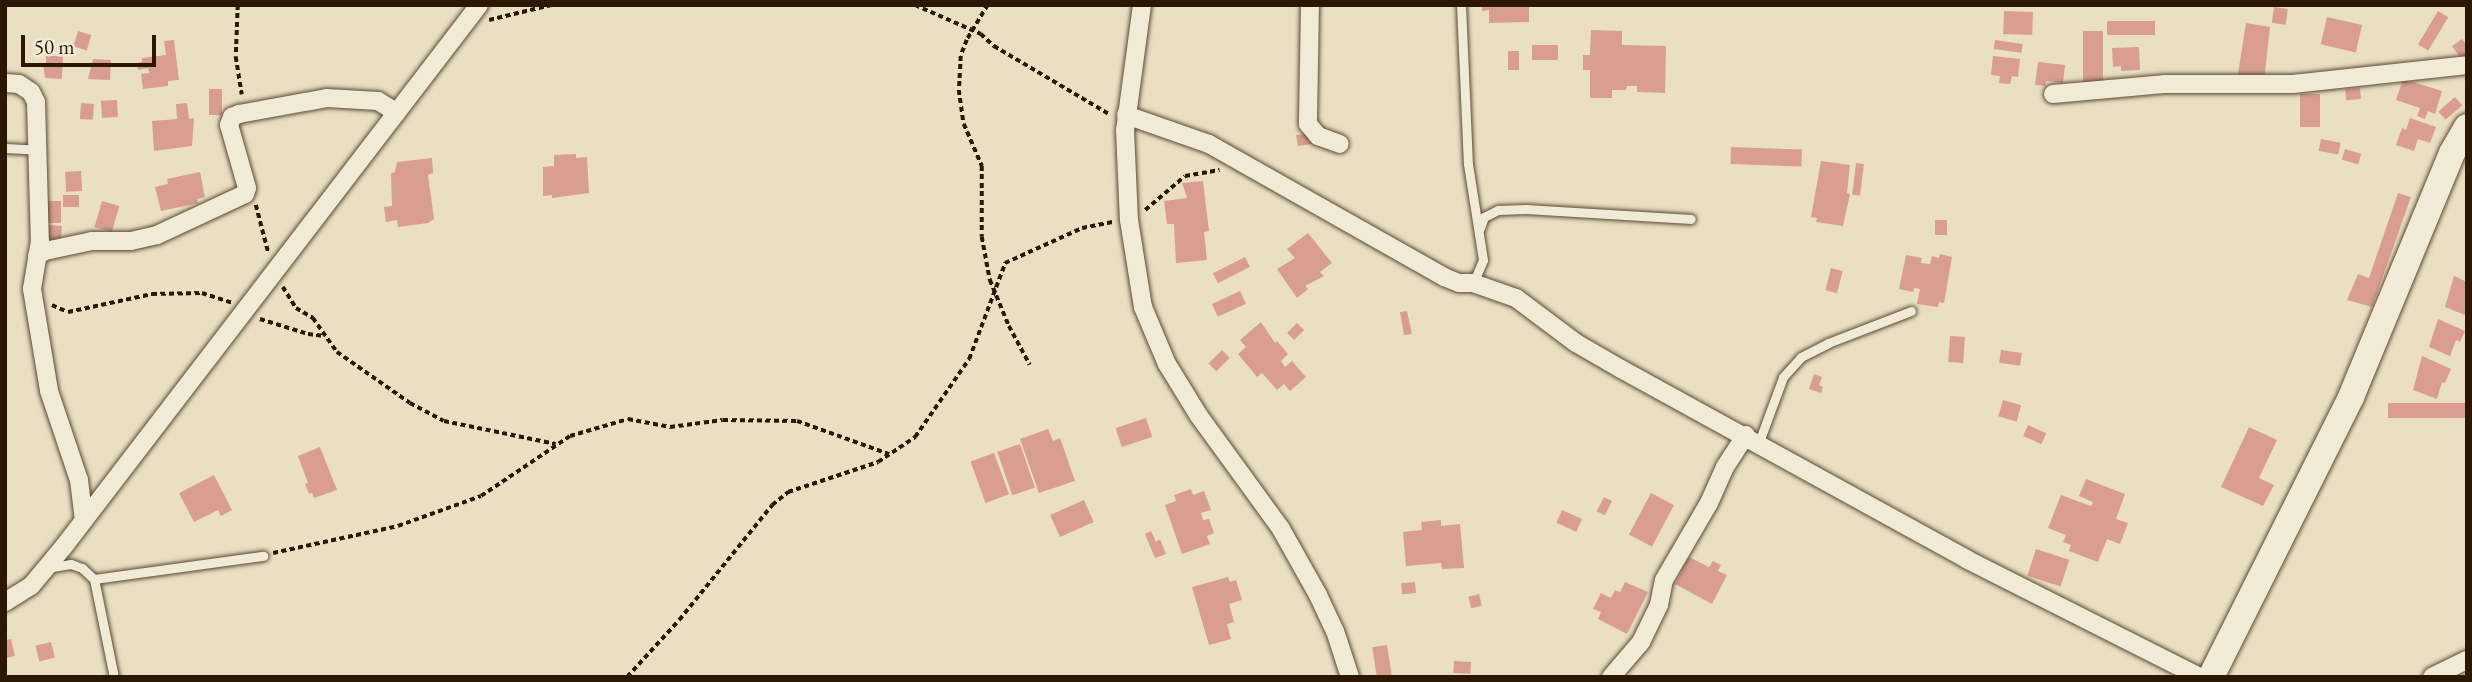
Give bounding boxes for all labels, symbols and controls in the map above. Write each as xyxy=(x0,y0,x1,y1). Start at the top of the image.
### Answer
scale bar xyxy=(24,21,159,65)
text: 50 m xyxy=(34,33,75,60)

